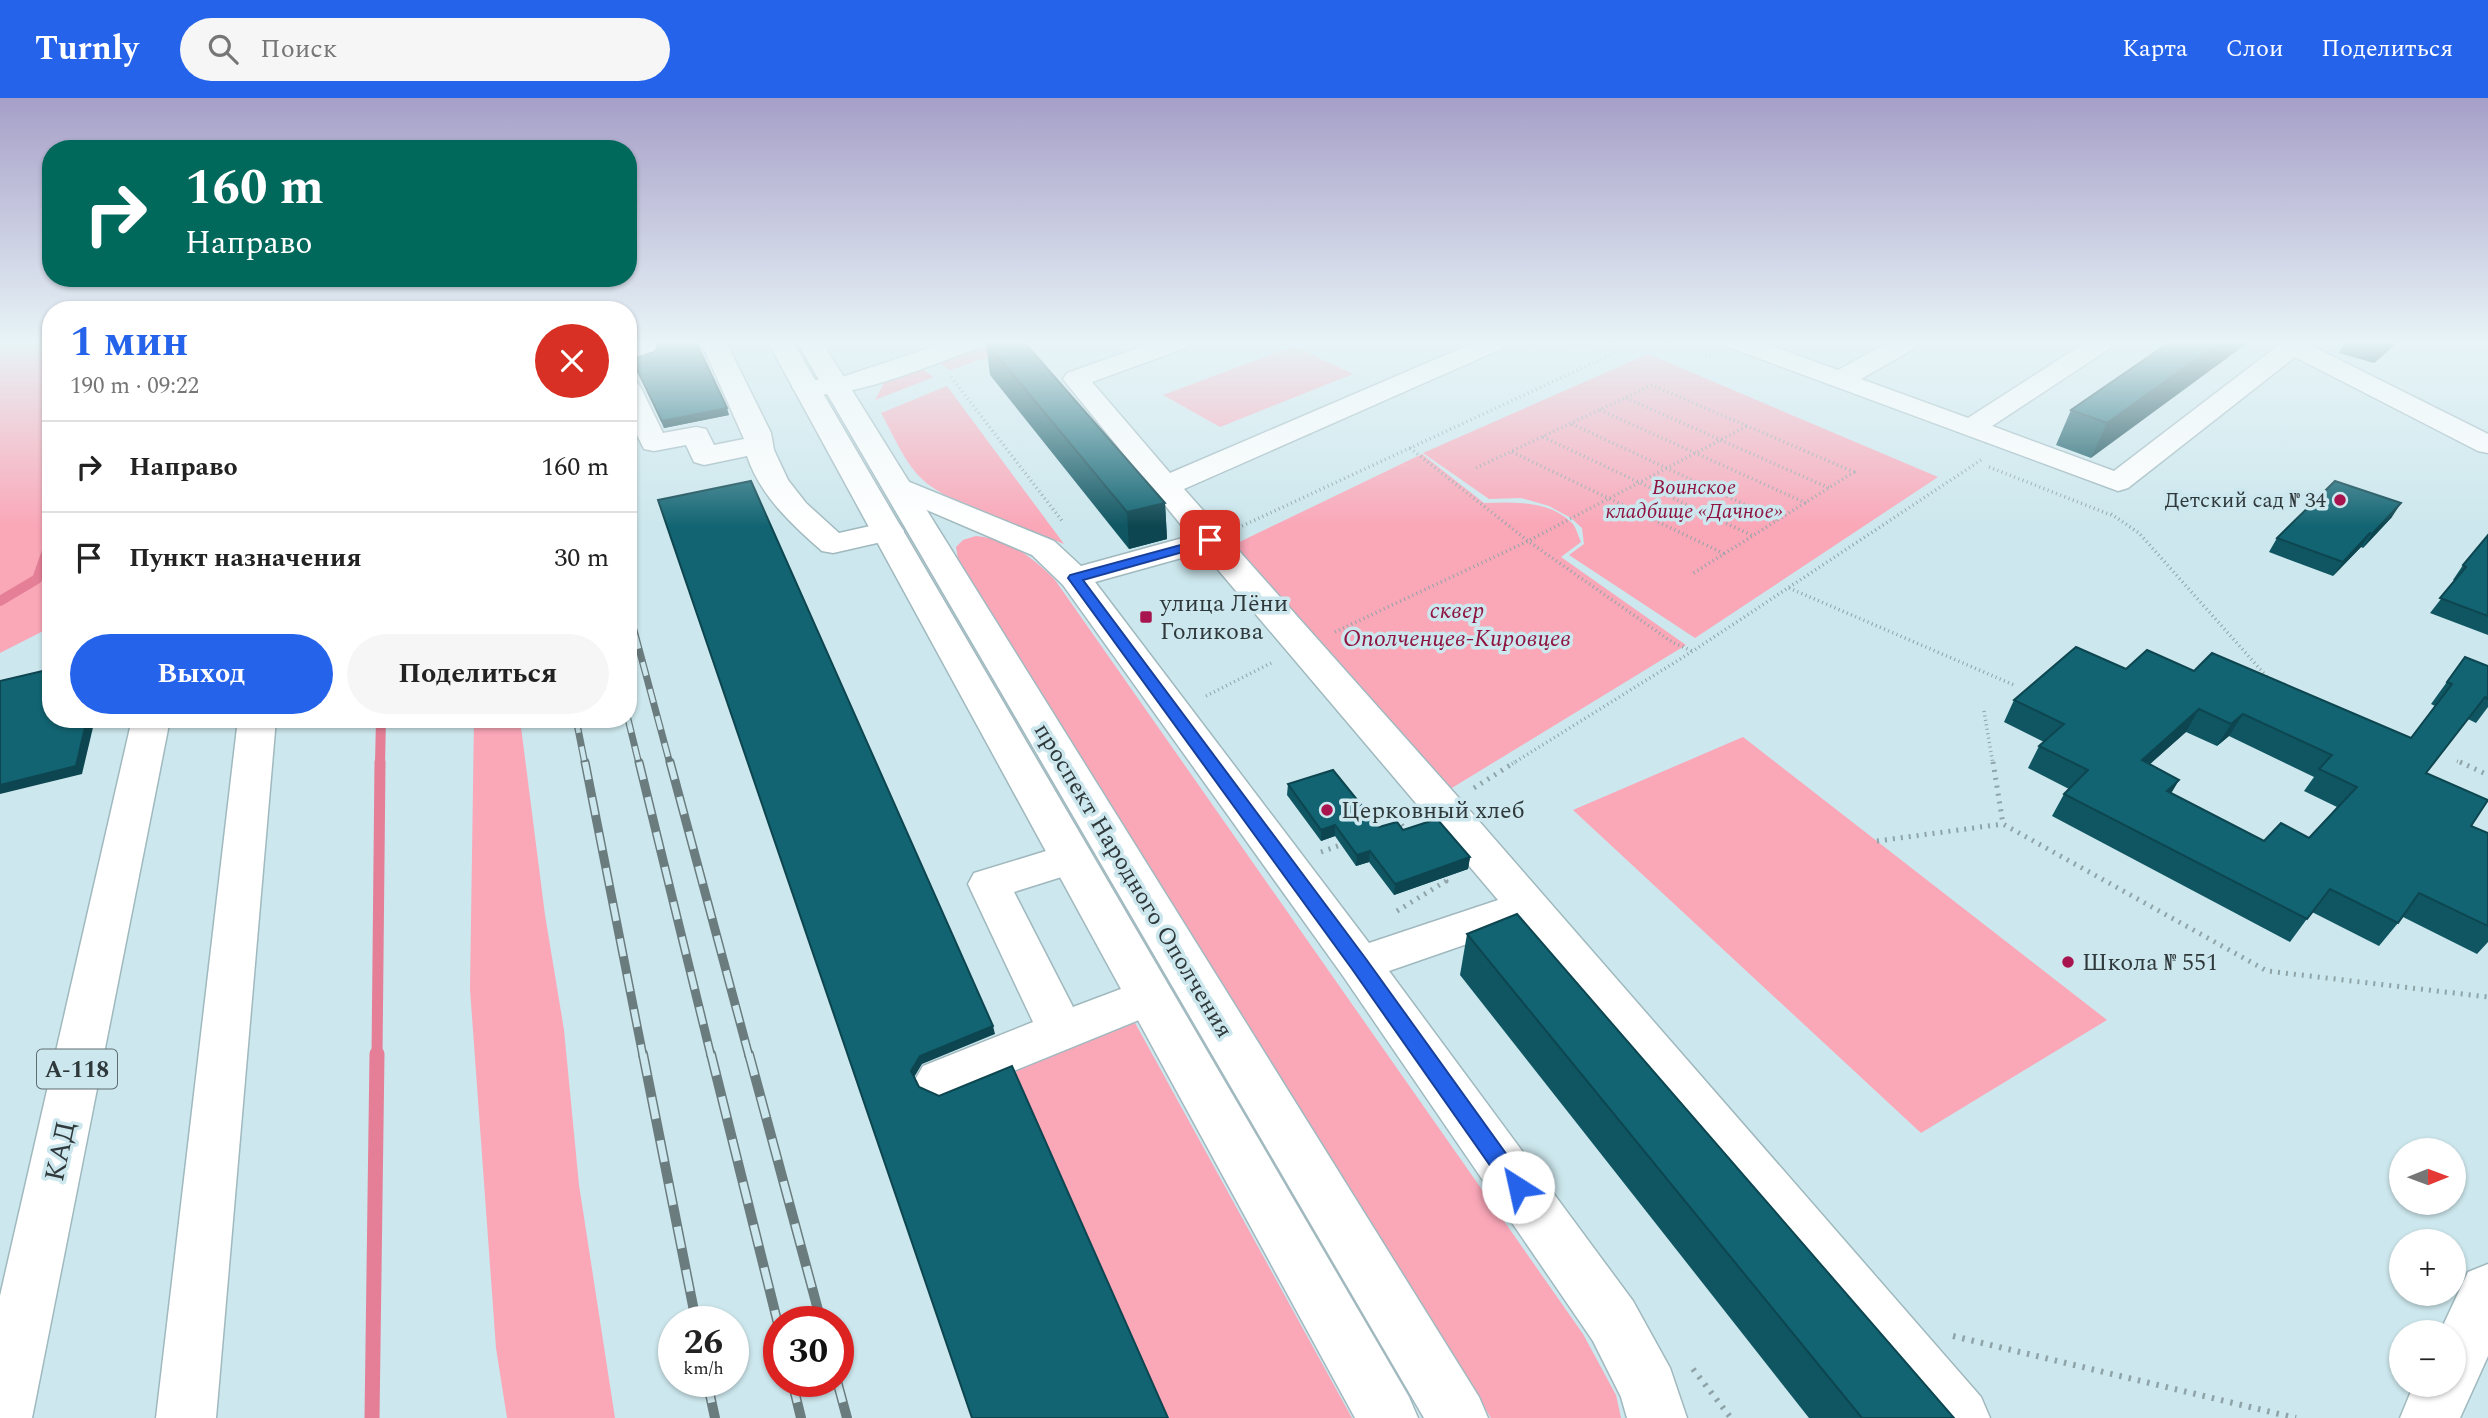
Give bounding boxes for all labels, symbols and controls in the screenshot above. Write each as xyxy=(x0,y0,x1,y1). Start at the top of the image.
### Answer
search box xyxy=(180,18,670,81)
text: Turnly xyxy=(35,24,138,74)
text: Поиск xyxy=(260,29,337,69)
icon: search xyxy=(204,30,242,68)
text: Карта xyxy=(2122,31,2188,67)
text: Слои xyxy=(2226,31,2283,67)
text: Поделиться xyxy=(2321,31,2453,67)
text: 160 m xyxy=(185,151,324,226)
icon: right xyxy=(70,168,161,259)
text: Направо xyxy=(185,219,312,268)
text: 1 мин xyxy=(70,311,188,374)
button: close xyxy=(535,324,609,398)
text: 190 m · 09:22 xyxy=(70,369,199,404)
text: Направо xyxy=(129,447,238,487)
text: 160 m xyxy=(541,447,609,487)
icon: right xyxy=(70,448,108,486)
park label: Воинское кладбище «Дачное» xyxy=(1605,472,1783,528)
place label: Детский сад № 34 xyxy=(2164,485,2326,517)
marker: Детский сад № 34 xyxy=(2332,492,2348,508)
pin xyxy=(1180,510,1240,570)
icon: arrive xyxy=(1191,521,1229,559)
text: Пункт назначения xyxy=(129,538,362,578)
text: 30 m xyxy=(554,538,609,578)
icon: arrive xyxy=(70,539,108,577)
place label: улица Лёни Голикова xyxy=(1159,586,1288,650)
park label: сквер Ополченцев-Кировцев xyxy=(1343,593,1571,657)
marker: улица Лёни Голикова xyxy=(1138,609,1154,625)
button: Выход xyxy=(70,634,333,714)
button: Поделиться xyxy=(347,634,609,714)
street label: проспект Народного Ополчения xyxy=(1024,716,1242,1045)
place label: Церковный хлеб xyxy=(1341,793,1525,829)
marker: Церковный хлеб xyxy=(1319,802,1335,818)
place label: Школа № 551 xyxy=(2082,945,2218,981)
marker: Школа № 551 xyxy=(2060,954,2076,970)
road number: А-118 xyxy=(37,1050,117,1088)
street label: КАД xyxy=(33,1117,88,1185)
north arrow xyxy=(2389,1138,2466,1214)
map controls xyxy=(2389,1138,2466,1397)
position arrow xyxy=(1481,1150,1555,1224)
button: + xyxy=(2389,1229,2466,1306)
speed limit sign: 30 xyxy=(763,1306,854,1397)
text: 26 xyxy=(684,1316,723,1369)
button: − xyxy=(2389,1320,2466,1397)
text: km/h xyxy=(683,1355,724,1382)

